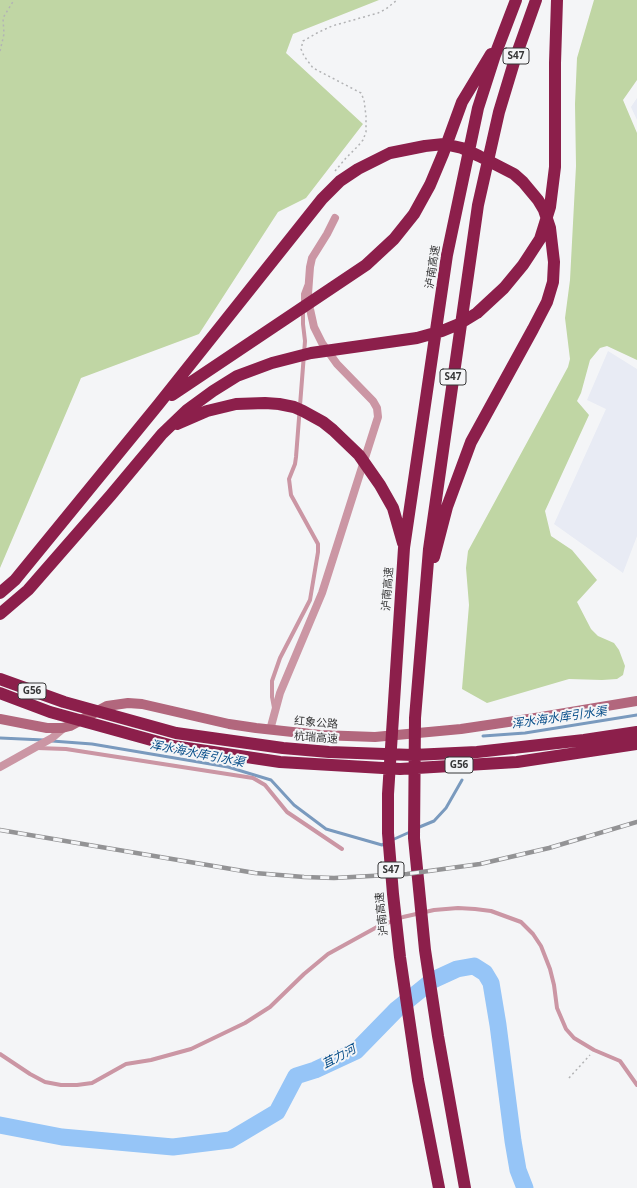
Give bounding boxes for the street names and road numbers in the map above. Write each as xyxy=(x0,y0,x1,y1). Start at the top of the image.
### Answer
road number: S47 xyxy=(503,48,529,64)
street label: 泸南高速 xyxy=(423,244,443,290)
road number: S47 xyxy=(440,369,466,385)
street label: 泸南高速 xyxy=(380,567,396,611)
road number: G56 xyxy=(18,683,46,699)
street label: 红象公路 xyxy=(294,715,338,731)
street label: 杭瑞高速 xyxy=(294,730,338,746)
road number: G56 xyxy=(445,757,473,773)
road number: S47 xyxy=(378,862,404,878)
street label: 泸南高速 xyxy=(373,891,391,937)

